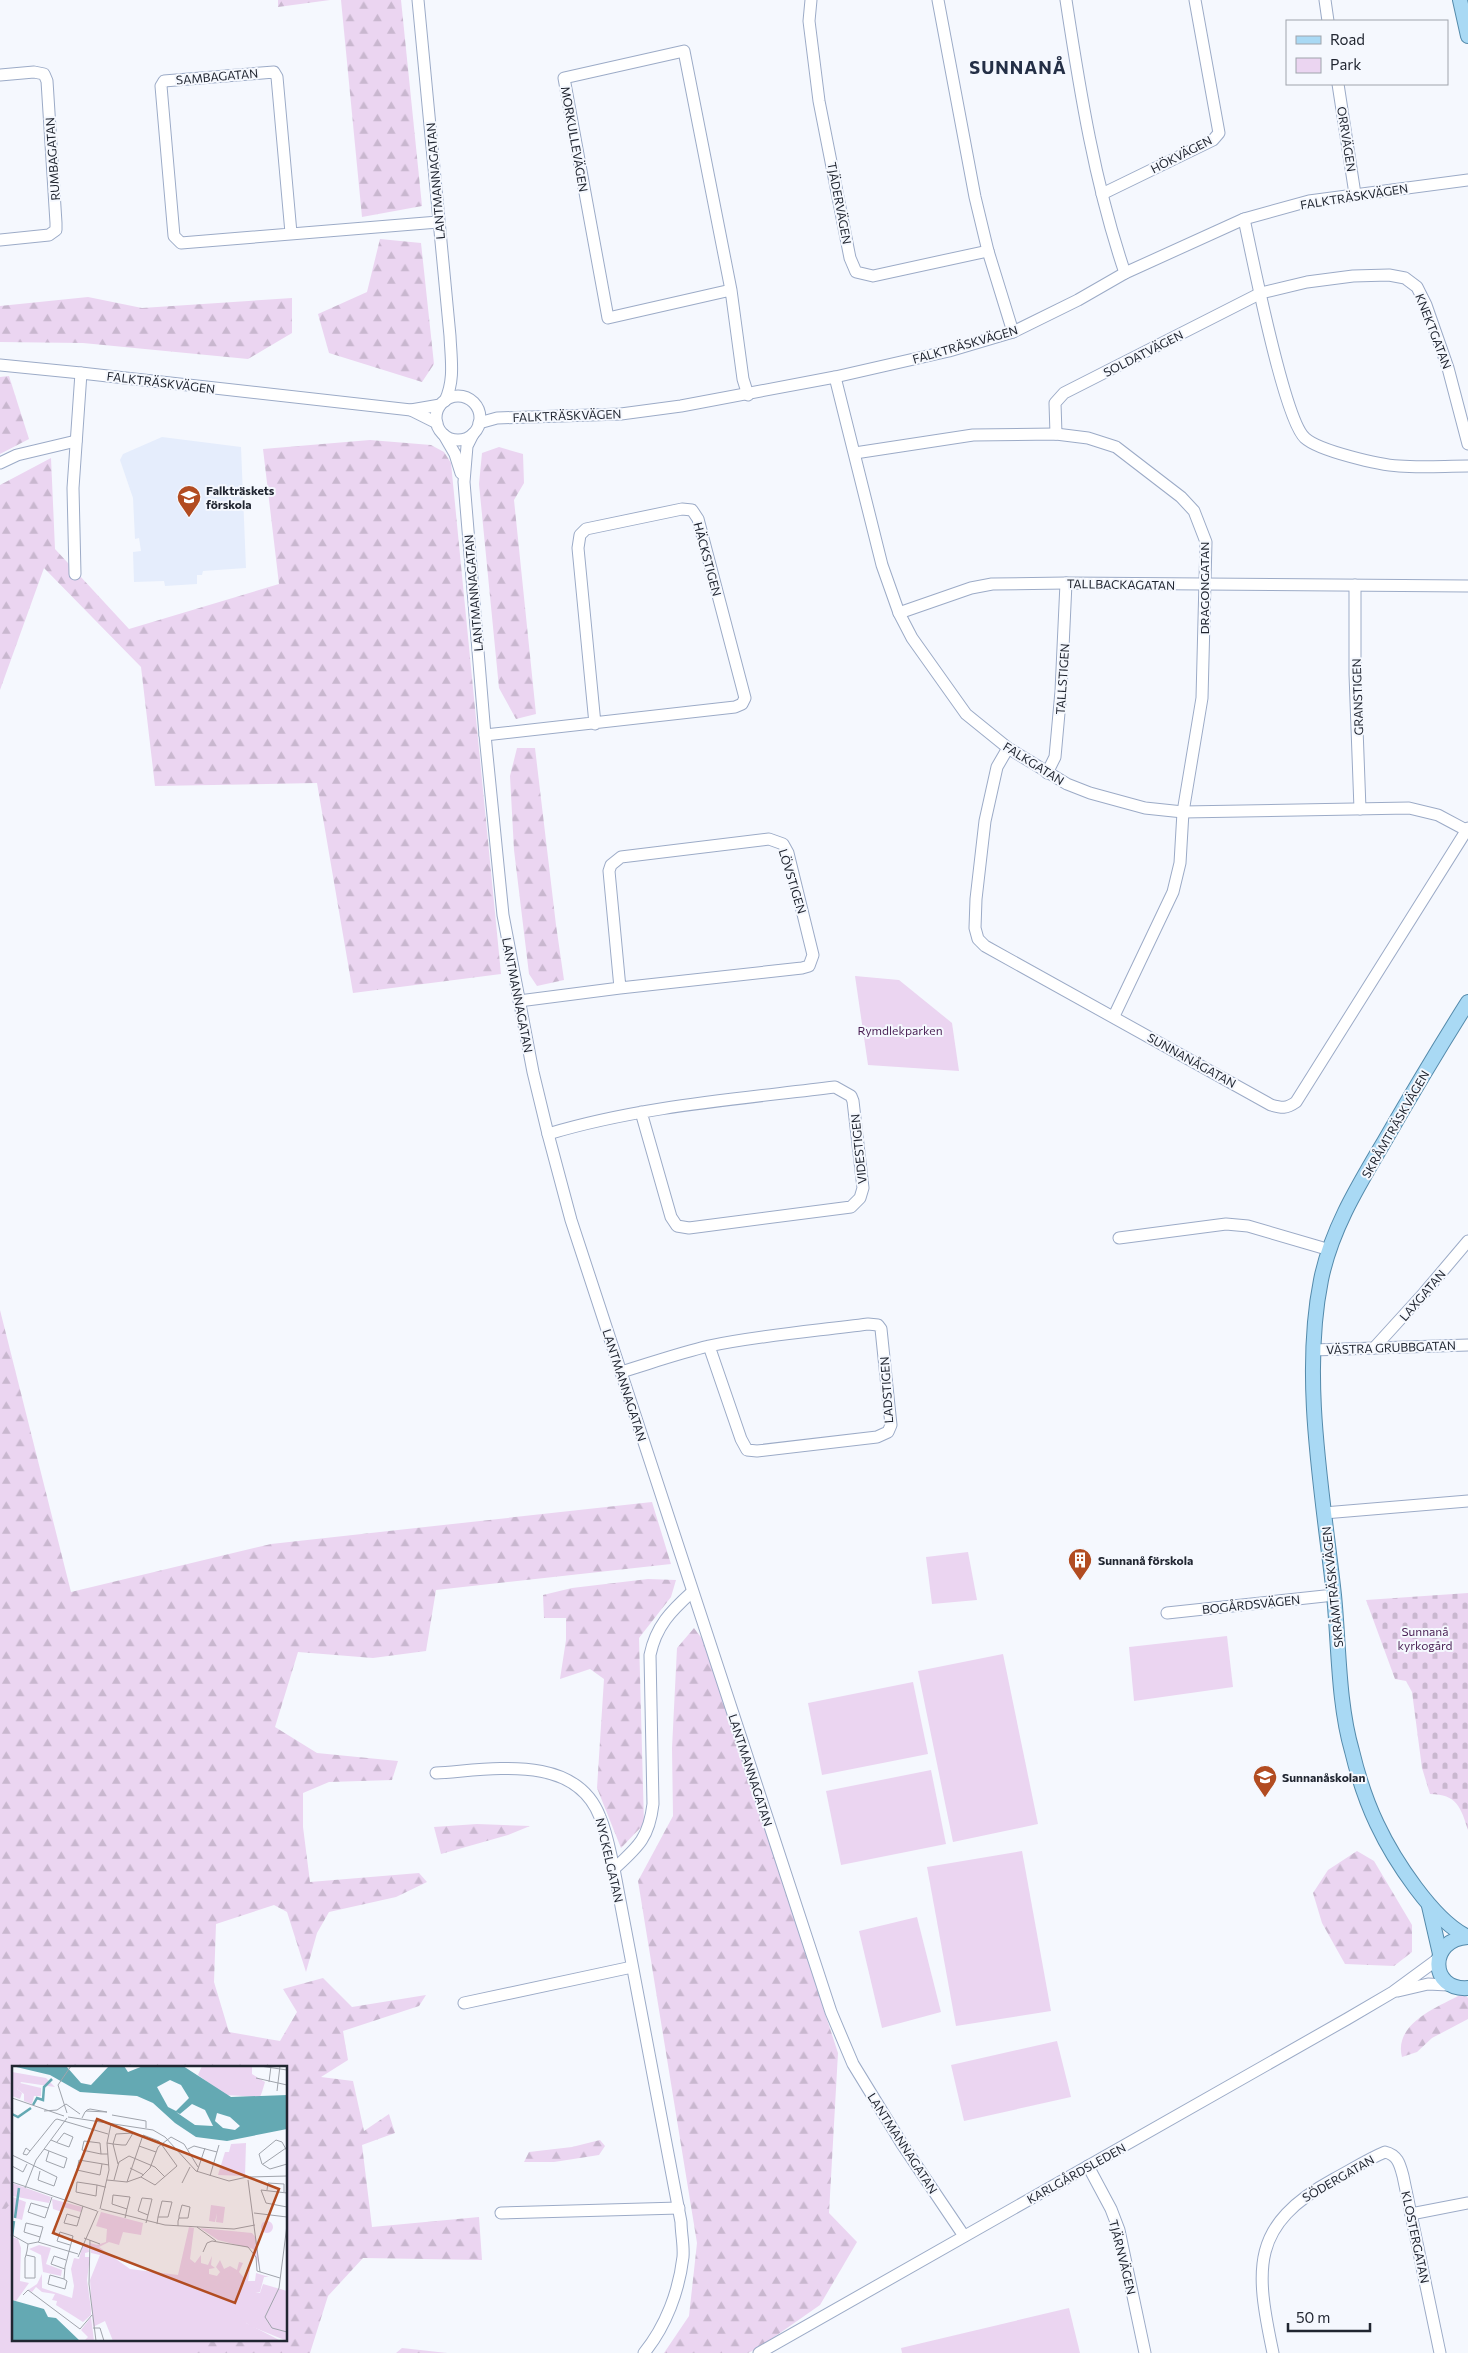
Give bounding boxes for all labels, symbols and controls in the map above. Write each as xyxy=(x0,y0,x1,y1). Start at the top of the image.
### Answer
legend xyxy=(1286,20,1448,85)
text: Road xyxy=(1330,30,1365,48)
text: Park xyxy=(1330,55,1361,73)
district label: SUNNANÅ xyxy=(969,56,1067,78)
street label: SAMBAGATAN xyxy=(175,65,259,87)
street label: MORKULLEVÄGEN xyxy=(559,85,591,193)
street label: ORRVÄGEN xyxy=(1335,105,1359,173)
street label: RUMBAGATAN xyxy=(42,117,62,201)
street label: LANTMANNAGATAN xyxy=(423,122,447,240)
street label: HÖKVÄGEN xyxy=(1148,133,1214,175)
street label: TJÄDERVÄGEN xyxy=(824,161,855,246)
street label: FALKTRÄSKVÄGEN xyxy=(1299,181,1409,211)
street label: KNEKTGATAN xyxy=(1413,291,1455,371)
street label: FALKTRÄSKVÄGEN xyxy=(911,322,1019,366)
street label: SOLDATVÄGEN xyxy=(1101,327,1185,379)
street label: FALKTRÄSKVÄGEN xyxy=(106,368,216,396)
street label: FALKTRÄSKVÄGEN xyxy=(512,406,622,424)
place label: Falkträskets förskola xyxy=(206,483,275,511)
school or university icon: Falkträskets förskola xyxy=(176,484,202,518)
street label: HÄCKSTIGEN xyxy=(691,520,725,598)
street label: LANTMANNAGATAN xyxy=(461,534,485,652)
street label: DRAGONGATAN xyxy=(1197,542,1211,634)
street label: TALLBACKAGATAN xyxy=(1067,576,1175,592)
street label: TALLSTIGEN xyxy=(1053,643,1071,715)
street label: GRANSTIGEN xyxy=(1349,658,1365,736)
street label: FALKGATAN xyxy=(1001,739,1067,787)
street label: LÖVSTIGEN xyxy=(776,847,810,915)
street label: LANTMANNAGATAN xyxy=(500,936,536,1054)
park label: Rymdlekparken xyxy=(857,1023,943,1037)
street label: SUNNANÅGATAN xyxy=(1145,1030,1239,1090)
street label: SKRÅMTRÄSKVÄGEN xyxy=(1358,1068,1432,1180)
street label: VIDESTIGEN xyxy=(847,1113,869,1185)
street label: LAXGATAN xyxy=(1396,1267,1448,1323)
street label: LANTMANNAGATAN xyxy=(600,1327,650,1443)
street label: VÄSTRA GRUBBGATAN xyxy=(1326,1338,1456,1356)
street label: LADSTIGEN xyxy=(877,1356,895,1424)
street label: SKRÅMTRÄSKVÄGEN xyxy=(1319,1526,1345,1648)
building icon: Sunnanå förskola xyxy=(1067,1547,1093,1581)
place label: Sunnanå förskola xyxy=(1098,1553,1193,1567)
street label: BOGÅRDSVÄGEN xyxy=(1201,1592,1301,1616)
park label: Sunnanå kyrkogård xyxy=(1397,1624,1453,1652)
street label: LANTMANNAGATAN xyxy=(726,1712,776,1828)
school or university icon: Sunnanåskolan xyxy=(1252,1764,1278,1798)
place label: Sunnanåskolan xyxy=(1282,1770,1365,1784)
street label: NYCKELGATAN xyxy=(593,1816,627,1904)
inset map xyxy=(12,2066,288,2340)
street label: LANTMANNAGATAN xyxy=(865,2090,941,2196)
street label: KARLGÅRDSLEDEN xyxy=(1024,2140,1128,2206)
street label: SÖDERGATAN xyxy=(1300,2152,1376,2204)
street label: KLOSTERGATAN xyxy=(1399,2190,1433,2284)
street label: TJÄRNVÄGEN xyxy=(1106,2218,1139,2296)
scale bar xyxy=(1288,2300,1370,2332)
text: 50 m xyxy=(1296,2308,1330,2326)

